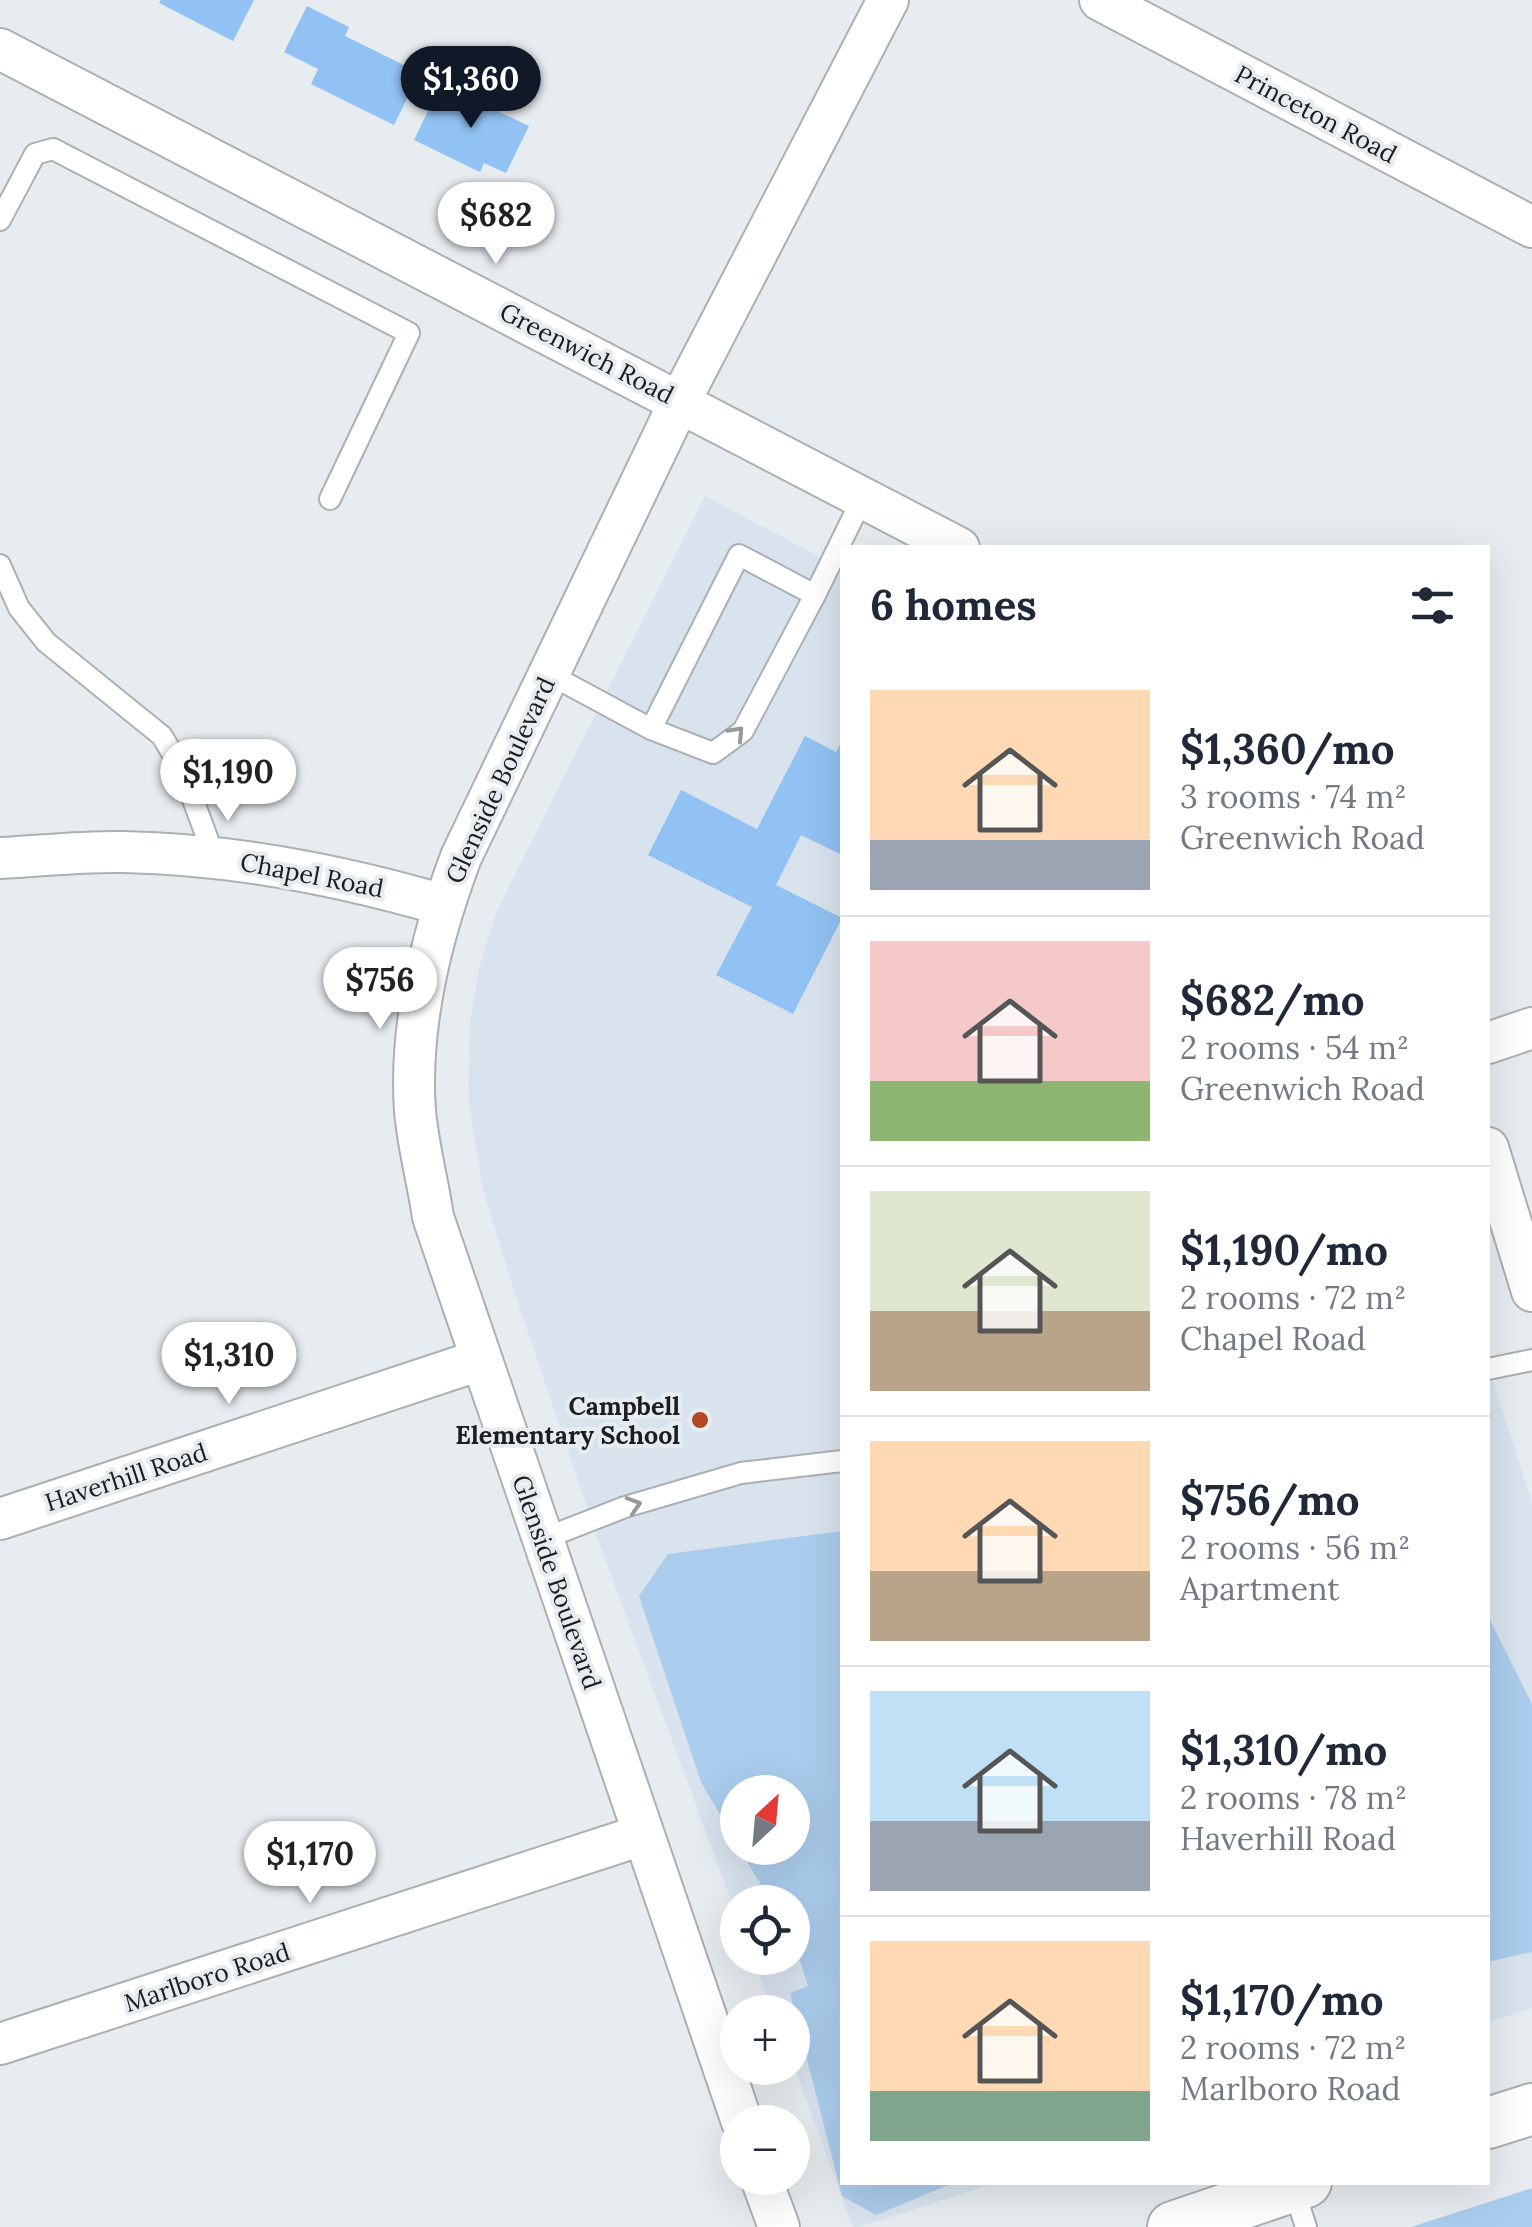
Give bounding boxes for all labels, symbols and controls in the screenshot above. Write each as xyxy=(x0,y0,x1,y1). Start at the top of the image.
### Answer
pin: $1,360 xyxy=(390,46,552,131)
text: $1,360 xyxy=(423,58,519,99)
street label: Princeton Road xyxy=(1230,58,1402,170)
pin: $682 xyxy=(437,182,555,267)
text: $682 xyxy=(460,194,532,235)
street label: Greenwich Road xyxy=(495,295,680,411)
text: 6 homes xyxy=(870,578,1037,632)
icon: filters xyxy=(1405,578,1460,633)
street label: Glenside Boulevard xyxy=(438,671,562,888)
text: $1,360/mo xyxy=(1180,722,1394,776)
one-way arrow xyxy=(725,727,743,745)
icon: home xyxy=(950,730,1070,850)
pin: $1,190 xyxy=(147,739,309,824)
text: $1,190 xyxy=(182,751,274,792)
text: 3 rooms · 74 m² xyxy=(1180,776,1407,817)
text: Greenwich Road xyxy=(1180,817,1425,858)
street label: Chapel Road xyxy=(238,845,386,905)
pin: $756 xyxy=(321,947,439,1032)
text: $756 xyxy=(345,959,415,1000)
text: $682/mo xyxy=(1180,973,1365,1027)
icon: home xyxy=(950,981,1070,1101)
text: 2 rooms · 54 m² xyxy=(1180,1027,1409,1068)
text: Greenwich Road xyxy=(1180,1068,1425,1109)
text: $1,190/mo xyxy=(1180,1223,1388,1277)
icon: home xyxy=(950,1231,1070,1351)
text: 2 rooms · 72 m² xyxy=(1180,1277,1406,1318)
text: Chapel Road xyxy=(1180,1318,1366,1359)
pin: $1,310 xyxy=(148,1322,310,1407)
text: $1,310 xyxy=(183,1334,275,1375)
place label: Campbell Elementary School xyxy=(455,1390,680,1451)
marker: Campbell Elementary School xyxy=(689,1409,711,1431)
street label: Haverhill Road xyxy=(41,1436,211,1518)
street label: Glenside Boulevard xyxy=(505,1471,609,1693)
text: $756/mo xyxy=(1180,1473,1360,1527)
icon: home xyxy=(950,1481,1070,1601)
one-way arrow xyxy=(625,1496,642,1516)
text: 2 rooms · 56 m² xyxy=(1180,1527,1410,1568)
text: Apartment xyxy=(1180,1568,1340,1609)
text: $1,310/mo xyxy=(1180,1723,1387,1777)
icon: home xyxy=(950,1731,1070,1851)
north arrow xyxy=(720,1775,810,1865)
map controls xyxy=(720,1775,810,2195)
text: 2 rooms · 78 m² xyxy=(1180,1777,1407,1818)
text: Haverhill Road xyxy=(1180,1818,1396,1859)
pin: $1,170 xyxy=(229,1821,391,1906)
text: $1,170 xyxy=(266,1833,354,1874)
button: locate xyxy=(720,1885,810,1975)
street label: Marlboro Road xyxy=(120,1935,294,2019)
text: $1,170/mo xyxy=(1180,1973,1384,2027)
icon: home xyxy=(950,1981,1070,2101)
button: + xyxy=(720,1995,810,2085)
text: 2 rooms · 72 m² xyxy=(1180,2027,1406,2068)
text: Marlboro Road xyxy=(1180,2068,1401,2109)
button: − xyxy=(720,2105,810,2195)

